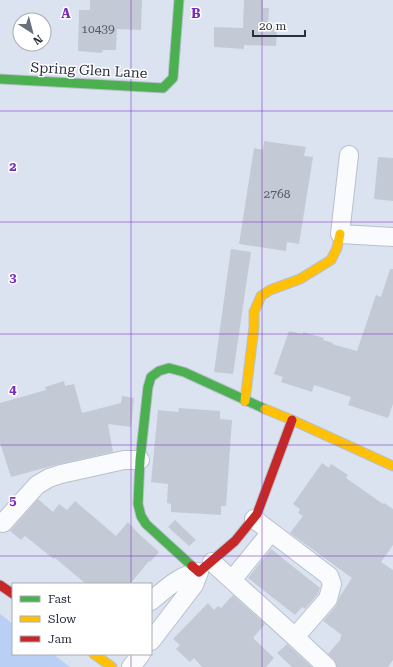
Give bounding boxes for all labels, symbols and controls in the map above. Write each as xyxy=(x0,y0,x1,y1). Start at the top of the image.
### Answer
text: A xyxy=(61,6,71,21)
text: B xyxy=(191,6,201,21)
north arrow xyxy=(12,12,52,52)
scale bar xyxy=(253,12,305,38)
text: 20 m xyxy=(259,19,286,33)
house number: 10439 xyxy=(81,22,115,36)
text: N xyxy=(30,32,45,48)
street label: Spring Glen Lane xyxy=(30,59,148,81)
text: 2 xyxy=(9,159,17,174)
house number: 2768 xyxy=(264,187,291,201)
text: 3 xyxy=(9,270,17,285)
text: 4 xyxy=(9,382,17,397)
text: 5 xyxy=(9,493,17,508)
legend xyxy=(12,583,152,655)
text: Fast xyxy=(48,592,72,606)
text: Slow xyxy=(48,612,76,626)
text: Jam xyxy=(48,632,72,646)

